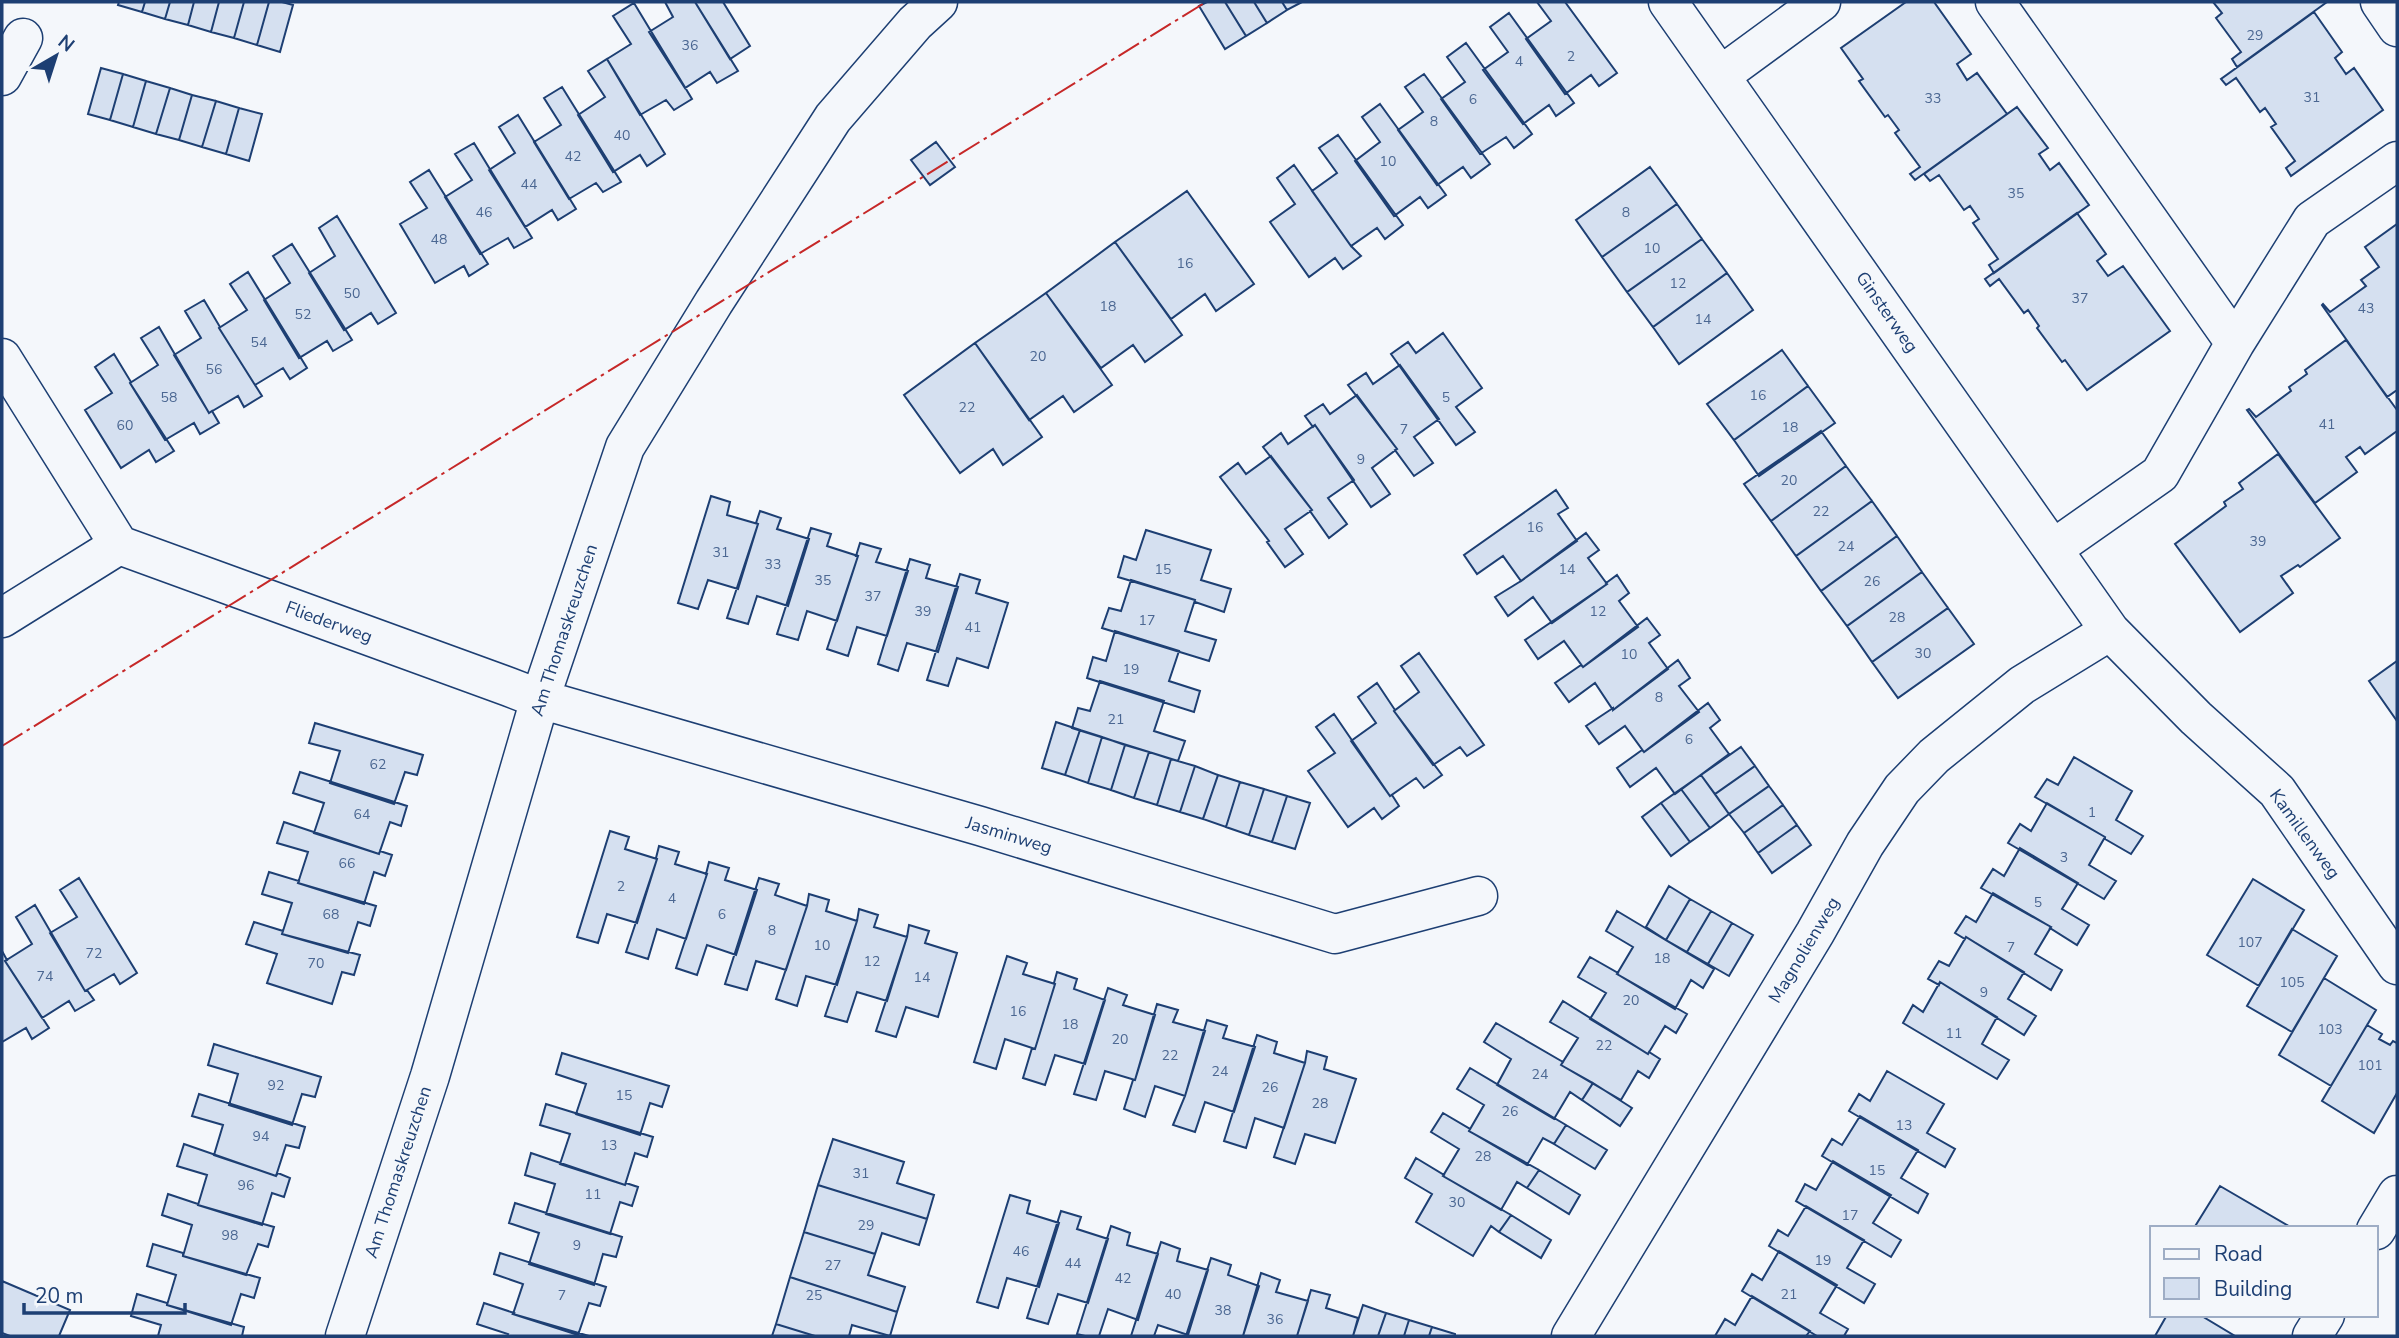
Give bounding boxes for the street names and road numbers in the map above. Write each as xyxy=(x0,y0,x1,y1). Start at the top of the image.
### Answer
street label: Ginsterweg xyxy=(1850,267,1924,357)
street label: Am Thomaskreuzchen xyxy=(525,541,603,719)
street label: Fliederweg xyxy=(282,595,376,649)
street label: Kamillenweg xyxy=(2264,784,2346,884)
street label: Jasminweg xyxy=(962,810,1055,859)
street label: Magnolienweg xyxy=(1763,892,1845,1008)
street label: Am Thomaskreuzchen xyxy=(359,1083,437,1261)

